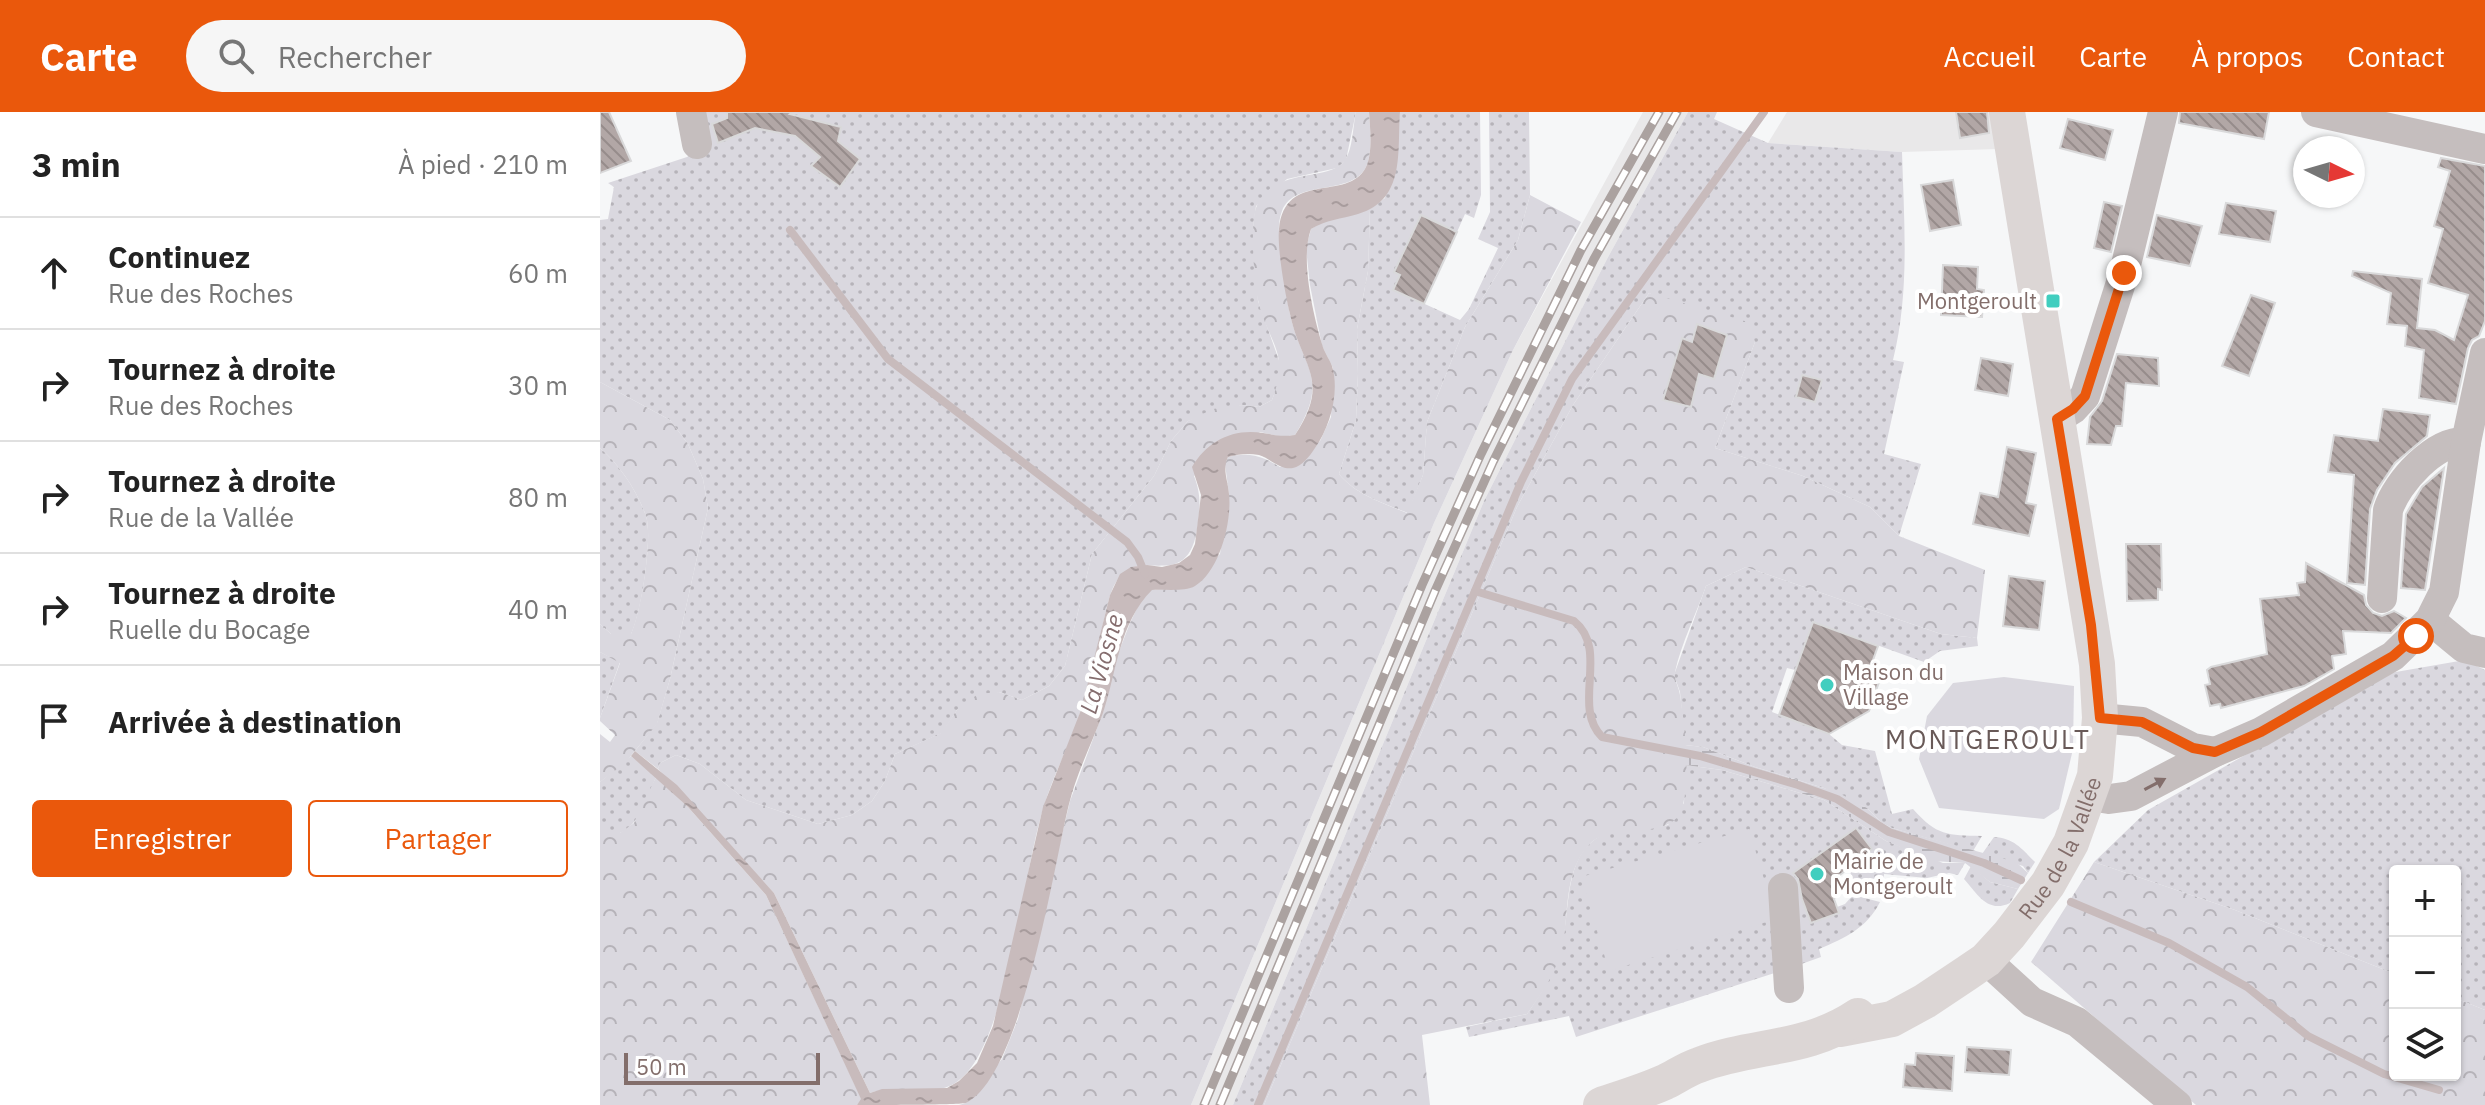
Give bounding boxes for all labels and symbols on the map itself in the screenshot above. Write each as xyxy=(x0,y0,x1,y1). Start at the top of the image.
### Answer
north arrow xyxy=(2293,136,2365,208)
route end xyxy=(2106,255,2142,291)
place label: Montgeroult xyxy=(1917,286,2037,315)
marker: Montgeroult xyxy=(2044,292,2062,310)
water label: La Viosne xyxy=(1072,610,1130,717)
route start xyxy=(2398,618,2434,654)
place label: Maison du Village xyxy=(1843,657,1944,711)
marker: Maison du Village xyxy=(1818,676,1836,694)
district label: MONTGEROULT xyxy=(1885,722,2091,756)
street label: Rue de la Vallée xyxy=(2011,773,2108,925)
one-way arrow xyxy=(2143,778,2166,791)
place label: Mairie de Montgeroult xyxy=(1833,846,1953,900)
marker: Mairie de Montgeroult xyxy=(1808,865,1826,883)
scale bar xyxy=(624,1049,820,1085)

